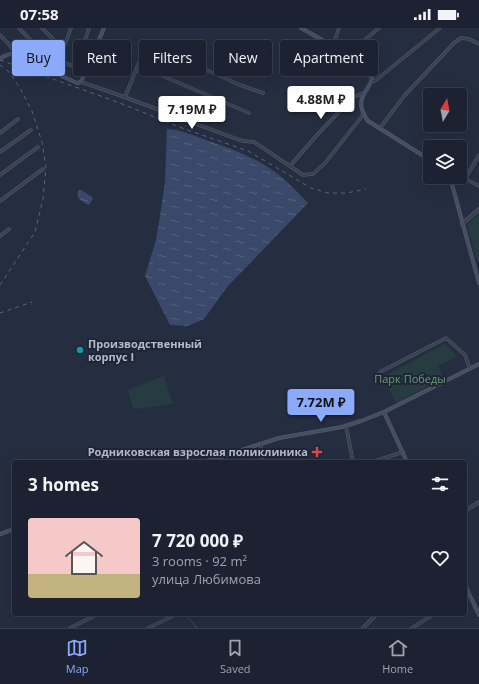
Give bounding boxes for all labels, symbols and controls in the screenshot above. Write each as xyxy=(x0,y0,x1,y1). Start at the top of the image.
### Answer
text: 07:58 xyxy=(20,4,59,24)
chip: Buy xyxy=(12,40,65,76)
chip: Rent xyxy=(73,40,131,76)
chip: Filters xyxy=(139,40,206,76)
chip: New xyxy=(214,40,272,76)
chip: Apartment xyxy=(280,40,378,76)
pin: 4.88M ₽ xyxy=(284,86,358,120)
north arrow xyxy=(423,88,467,132)
map controls xyxy=(423,88,467,184)
text: 4.88M ₽ xyxy=(296,90,346,108)
pin: 7.19M ₽ xyxy=(155,96,229,130)
text: 7.19M ₽ xyxy=(167,100,217,118)
button: layers xyxy=(423,140,467,184)
place label: Производственный корпус I xyxy=(88,336,202,364)
marker: Производственный корпус I xyxy=(75,345,85,355)
park label: Парк Победы xyxy=(374,371,446,386)
pin: 7.72M ₽ xyxy=(284,389,358,423)
text: 7.72M ₽ xyxy=(296,393,346,411)
place label: Родниковская взрослая поликлиника xyxy=(88,444,308,459)
marker: Родниковская взрослая поликлиника xyxy=(311,446,323,458)
text: 3 homes xyxy=(28,473,99,496)
icon: filters xyxy=(429,473,451,495)
text: 7 720 000 ₽ xyxy=(152,529,243,552)
icon: home xyxy=(60,534,108,582)
icon: heart xyxy=(429,547,451,569)
text: 3 rooms · 92 m² xyxy=(152,552,247,570)
text: улица Любимова xyxy=(152,570,261,588)
tab: Map xyxy=(66,637,89,676)
tab: Saved xyxy=(220,637,251,676)
tab: Home xyxy=(382,637,413,676)

